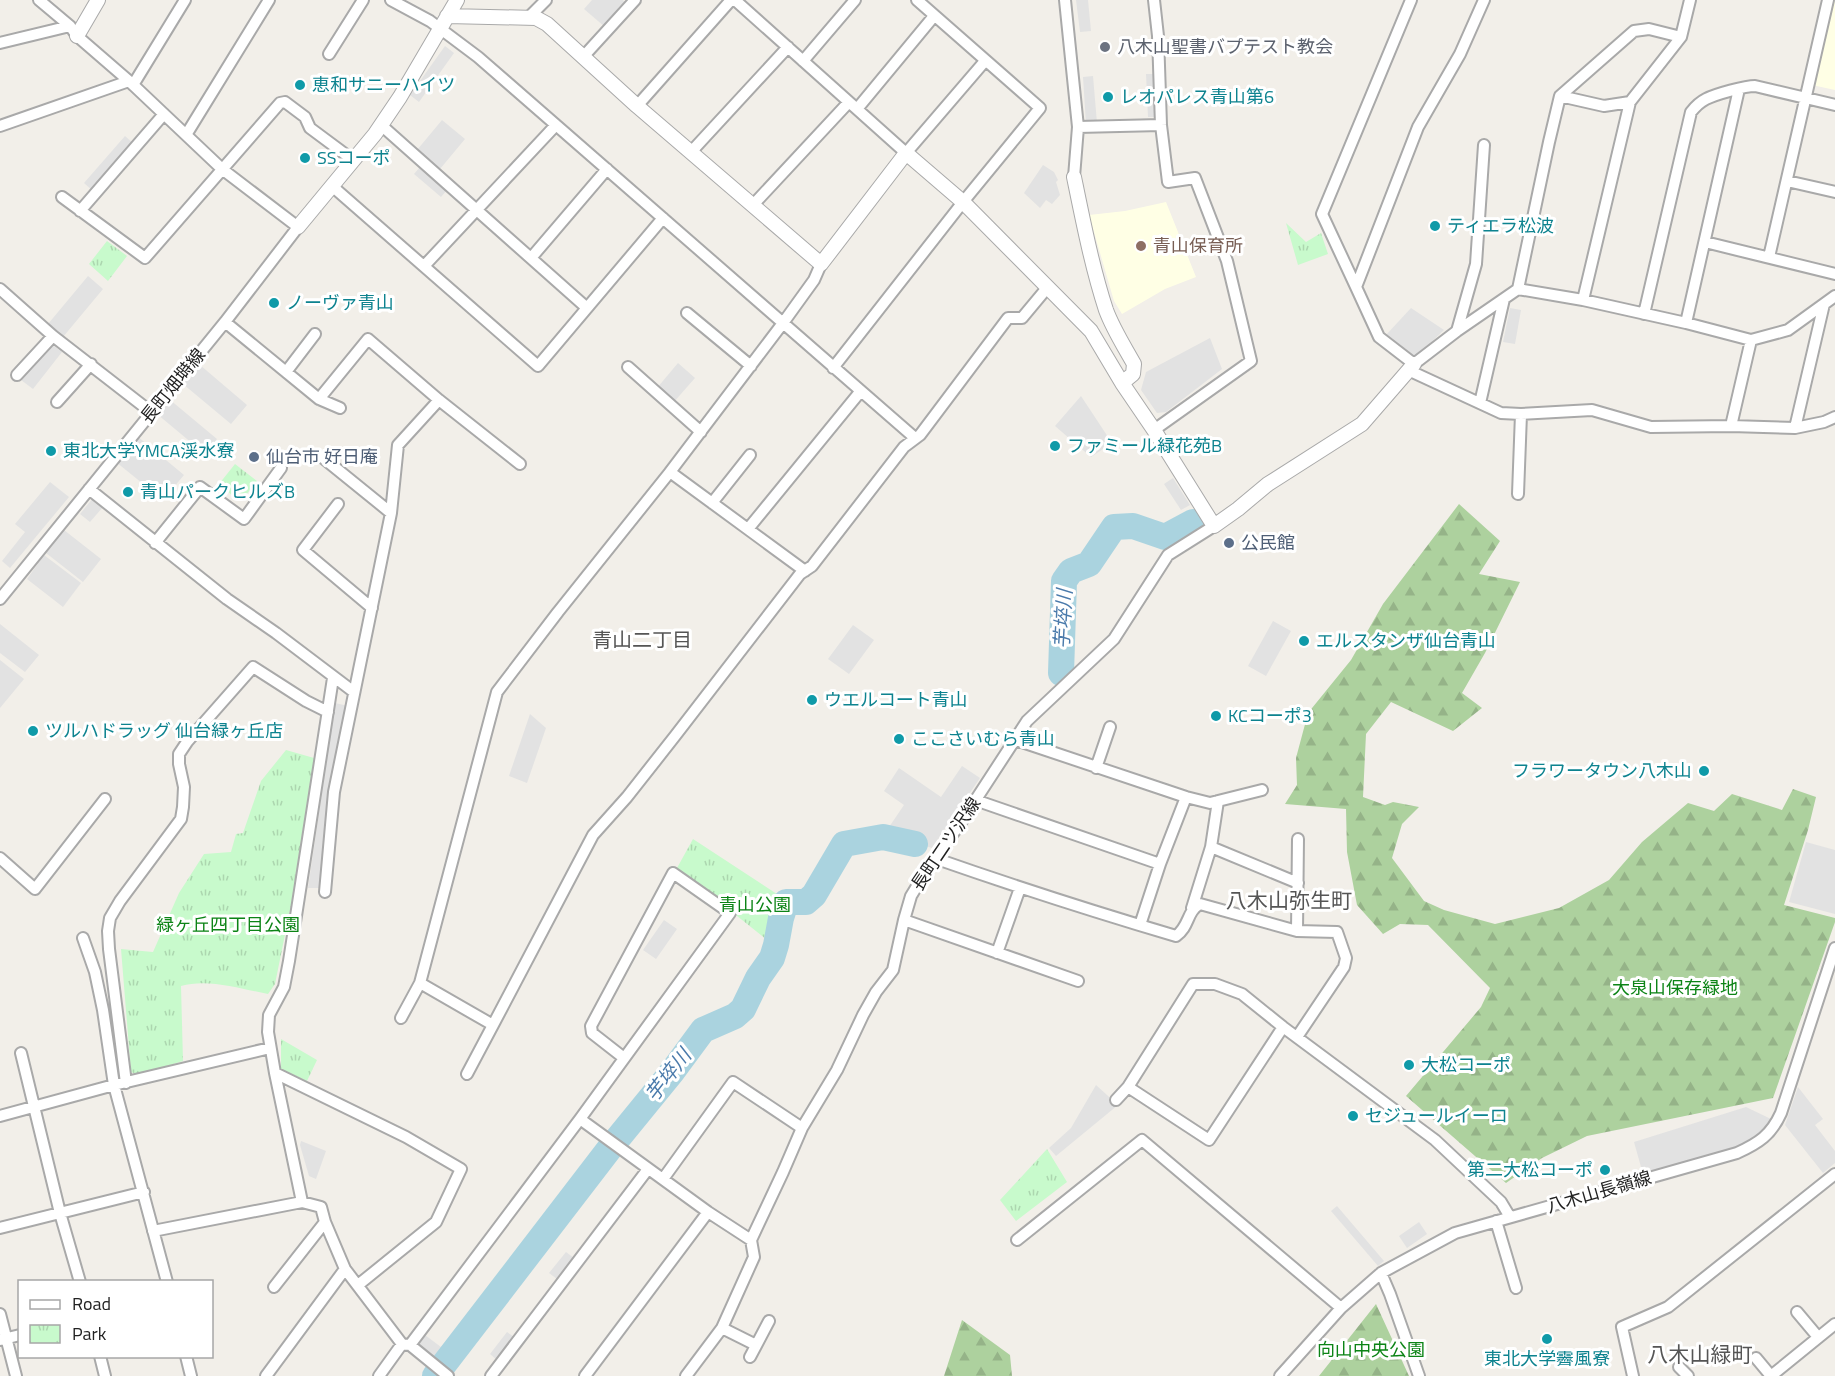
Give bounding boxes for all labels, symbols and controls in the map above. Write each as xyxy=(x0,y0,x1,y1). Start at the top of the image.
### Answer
place label: 八木山聖書バプテスト教会 xyxy=(1117,33,1333,60)
marker: 八木山聖書バプテスト教会 xyxy=(1098,40,1112,54)
place label: 恵和サニーハイツ xyxy=(312,71,455,98)
marker: 恵和サニーハイツ xyxy=(293,78,307,92)
place label: レオパレス青山第6 xyxy=(1120,83,1274,110)
marker: レオパレス青山第6 xyxy=(1101,90,1115,104)
place label: SSコーポ xyxy=(317,144,391,171)
marker: SSコーポ xyxy=(298,151,312,165)
place label: ティエラ松波 xyxy=(1447,212,1554,239)
marker: ティエラ松波 xyxy=(1428,219,1442,233)
place label: 青山保育所 xyxy=(1153,232,1243,259)
marker: 青山保育所 xyxy=(1134,239,1148,253)
place label: ノーヴァ青山 xyxy=(286,289,394,316)
marker: ノーヴァ青山 xyxy=(267,296,281,310)
street label: 長町畑塒線 xyxy=(134,342,211,429)
place label: ファミール緑花苑B xyxy=(1067,432,1222,459)
place label: 東北大学YMCA渓水寮 xyxy=(63,437,234,464)
marker: ファミール緑花苑B xyxy=(1048,439,1062,453)
place label: 仙台市 好日庵 xyxy=(266,443,378,470)
marker: 東北大学YMCA渓水寮 xyxy=(44,444,58,458)
marker: 仙台市 好日庵 xyxy=(247,450,261,464)
place label: 青山パークヒルズB xyxy=(140,478,295,505)
marker: 青山パークヒルズB xyxy=(121,485,135,499)
place label: 公民館 xyxy=(1241,529,1295,556)
marker: 公民館 xyxy=(1222,536,1236,550)
water label: 芋埣川 xyxy=(1045,586,1080,650)
district label: 青山二丁目 xyxy=(592,624,692,655)
place label: エルスタンザ仙台青山 xyxy=(1316,627,1496,654)
marker: エルスタンザ仙台青山 xyxy=(1297,634,1311,648)
place label: ウエルコート青山 xyxy=(824,686,968,713)
marker: ウエルコート青山 xyxy=(805,693,819,707)
place label: KCコーポ3 xyxy=(1228,702,1312,729)
marker: KCコーポ3 xyxy=(1209,709,1223,723)
place label: ツルハドラッグ 仙台緑ヶ丘店 xyxy=(45,717,283,744)
marker: ツルハドラッグ 仙台緑ヶ丘店 xyxy=(26,724,40,738)
place label: ここさいむら青山 xyxy=(911,725,1055,752)
marker: ここさいむら青山 xyxy=(892,732,906,746)
place label: フラワータウン八木山 xyxy=(1512,757,1692,784)
marker: フラワータウン八木山 xyxy=(1697,764,1711,778)
street label: 長町二ツ沢線 xyxy=(904,791,987,896)
district label: 八木山弥生町 xyxy=(1226,884,1352,916)
park label: 青山公園 xyxy=(719,891,791,918)
park label: 緑ヶ丘四丁目公園 xyxy=(156,911,300,938)
park label: 大泉山保存緑地 xyxy=(1612,974,1738,1001)
water label: 芋埣川 xyxy=(637,1040,700,1108)
place label: 大松コーポ xyxy=(1421,1051,1511,1078)
marker: 大松コーポ xyxy=(1402,1058,1416,1072)
place label: セジュールイーロ xyxy=(1365,1102,1508,1129)
marker: セジュールイーロ xyxy=(1346,1109,1360,1123)
place label: 第二大松コーポ xyxy=(1467,1156,1593,1183)
marker: 第二大松コーポ xyxy=(1598,1163,1612,1177)
street label: 八木山長嶺線 xyxy=(1543,1164,1654,1219)
legend xyxy=(18,1280,213,1358)
text: Road xyxy=(72,1290,111,1317)
text: Park xyxy=(72,1320,107,1347)
marker: 東北大学霽風寮 xyxy=(1540,1332,1554,1346)
park label: 向山中央公園 xyxy=(1317,1336,1425,1363)
district label: 八木山緑町 xyxy=(1648,1338,1753,1370)
place label: 東北大学霽風寮 xyxy=(1484,1345,1610,1372)

